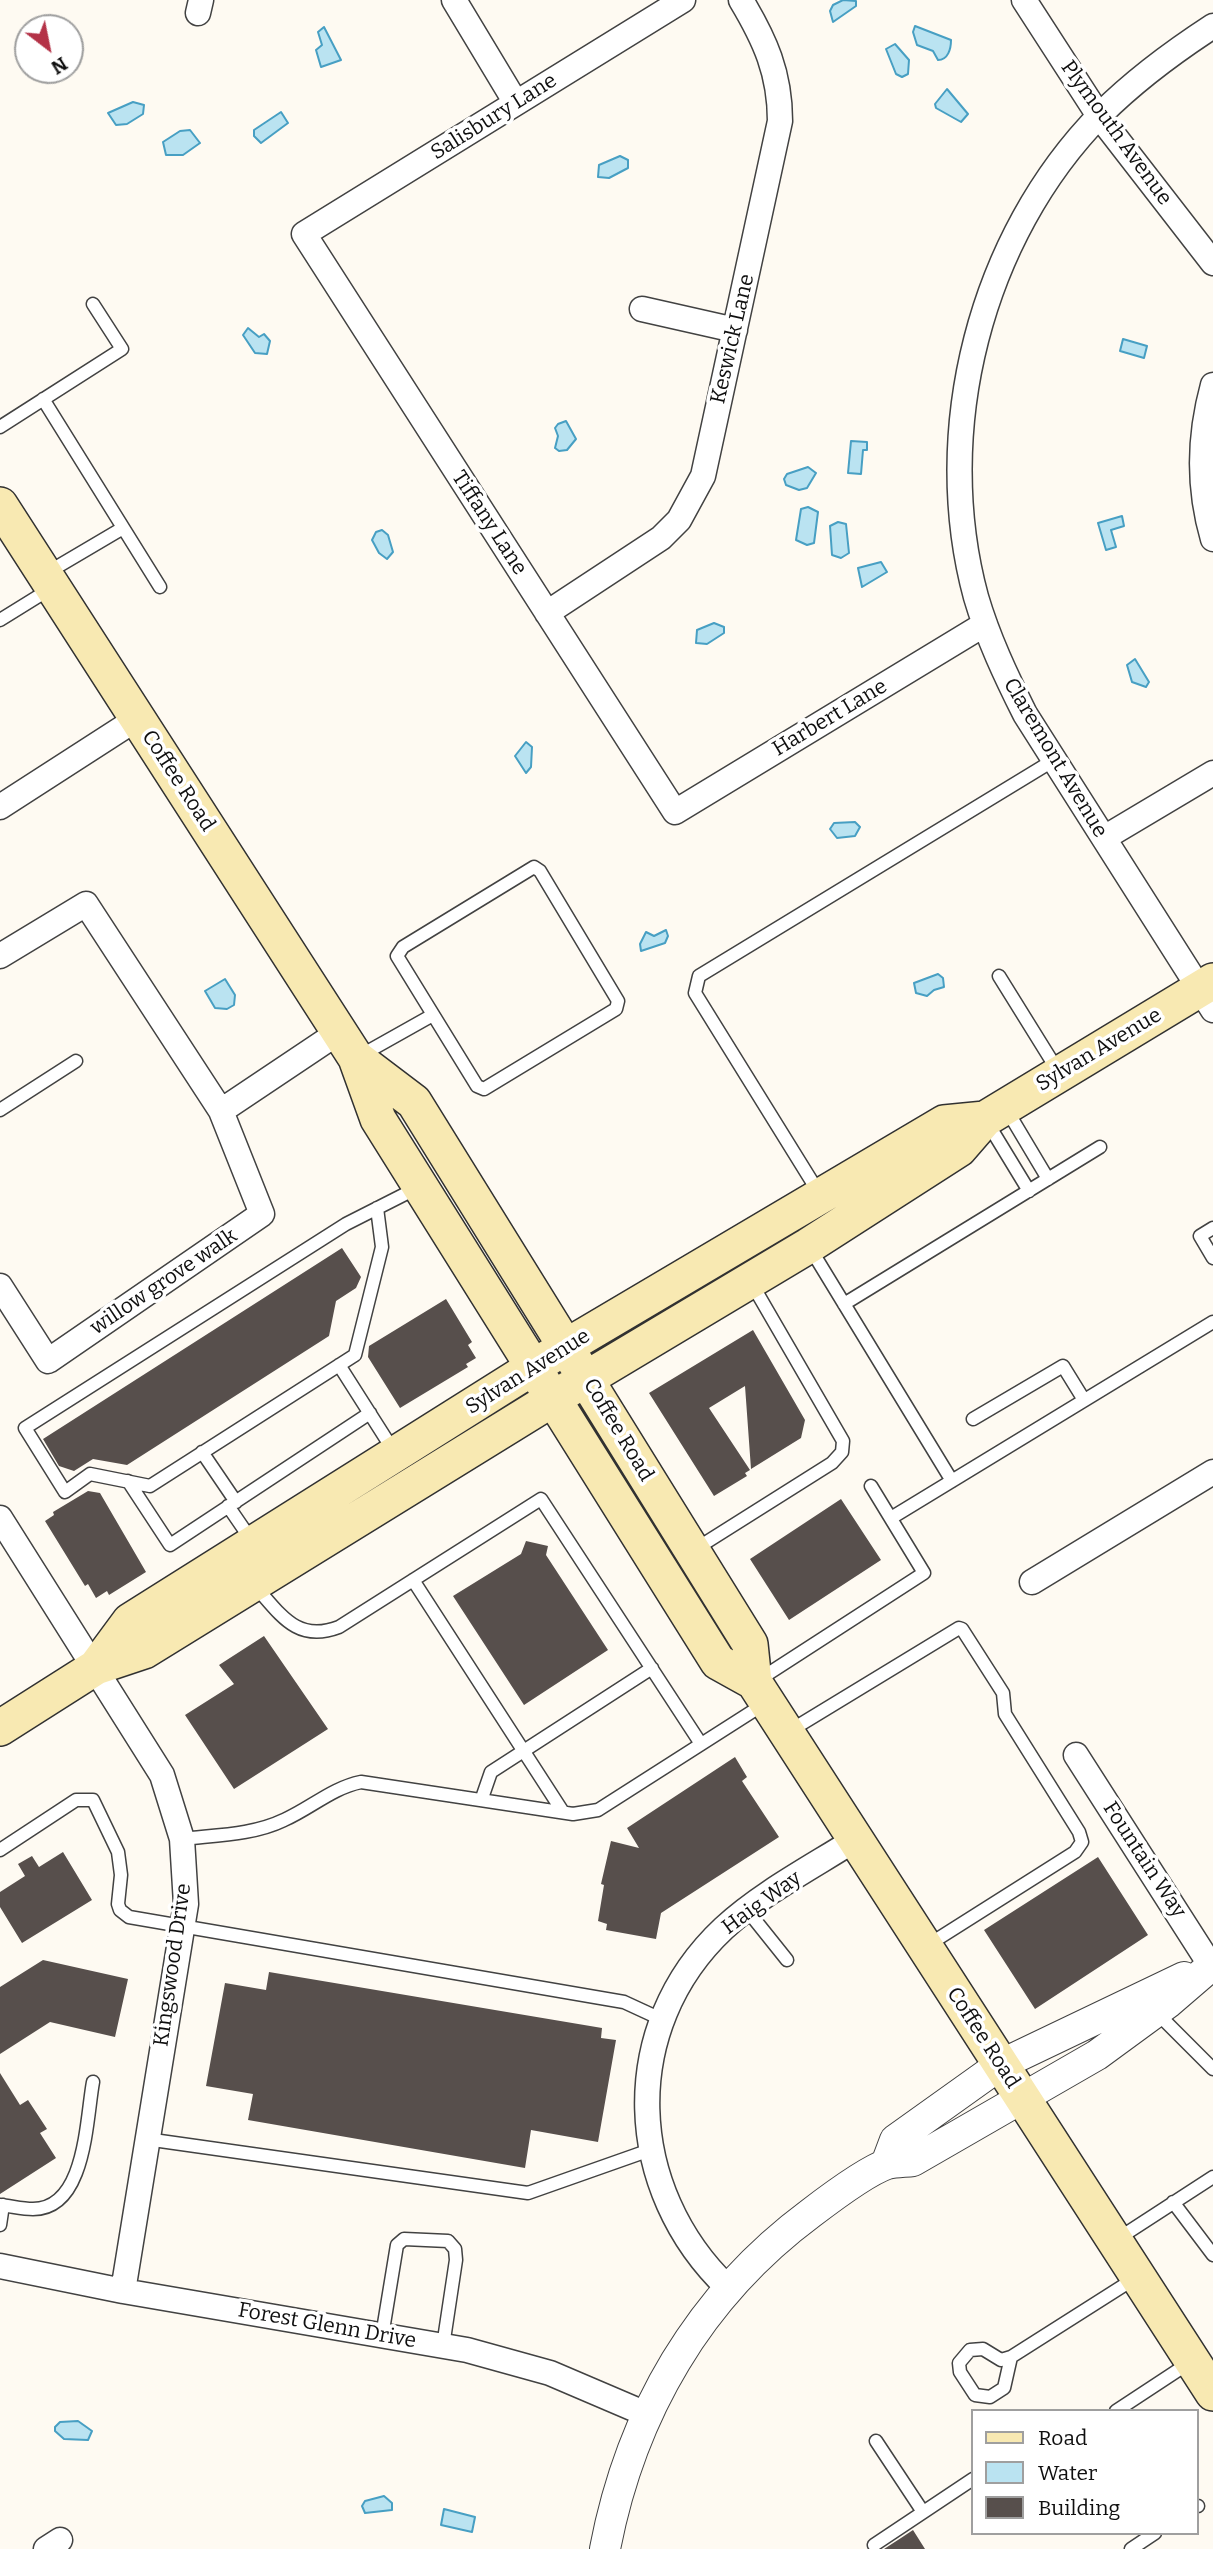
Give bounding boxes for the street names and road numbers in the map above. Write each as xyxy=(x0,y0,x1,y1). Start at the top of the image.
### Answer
street label: Plymouth Avenue xyxy=(1055,56,1177,210)
street label: Salisbury Lane xyxy=(426,68,562,166)
street label: Keswick Lane xyxy=(706,272,760,406)
street label: Tiffany Lane xyxy=(446,466,532,580)
street label: Harbert Lane xyxy=(768,674,892,762)
street label: Claremont Avenue xyxy=(997,674,1113,842)
street label: Coffee Road xyxy=(136,726,220,836)
street label: Sylvan Avenue xyxy=(1032,1003,1166,1097)
street label: willow grove walk xyxy=(86,1224,242,1340)
street label: Sylvan Avenue xyxy=(461,1324,595,1420)
street label: Coffee Road xyxy=(577,1374,659,1486)
street label: Fountain Way xyxy=(1097,1797,1191,1923)
street label: Haig Way xyxy=(717,1866,807,1940)
street label: Kingswood Drive xyxy=(149,1882,197,2048)
street label: Coffee Road xyxy=(941,1983,1025,2093)
street label: Forest Glenn Drive xyxy=(236,2298,418,2354)

